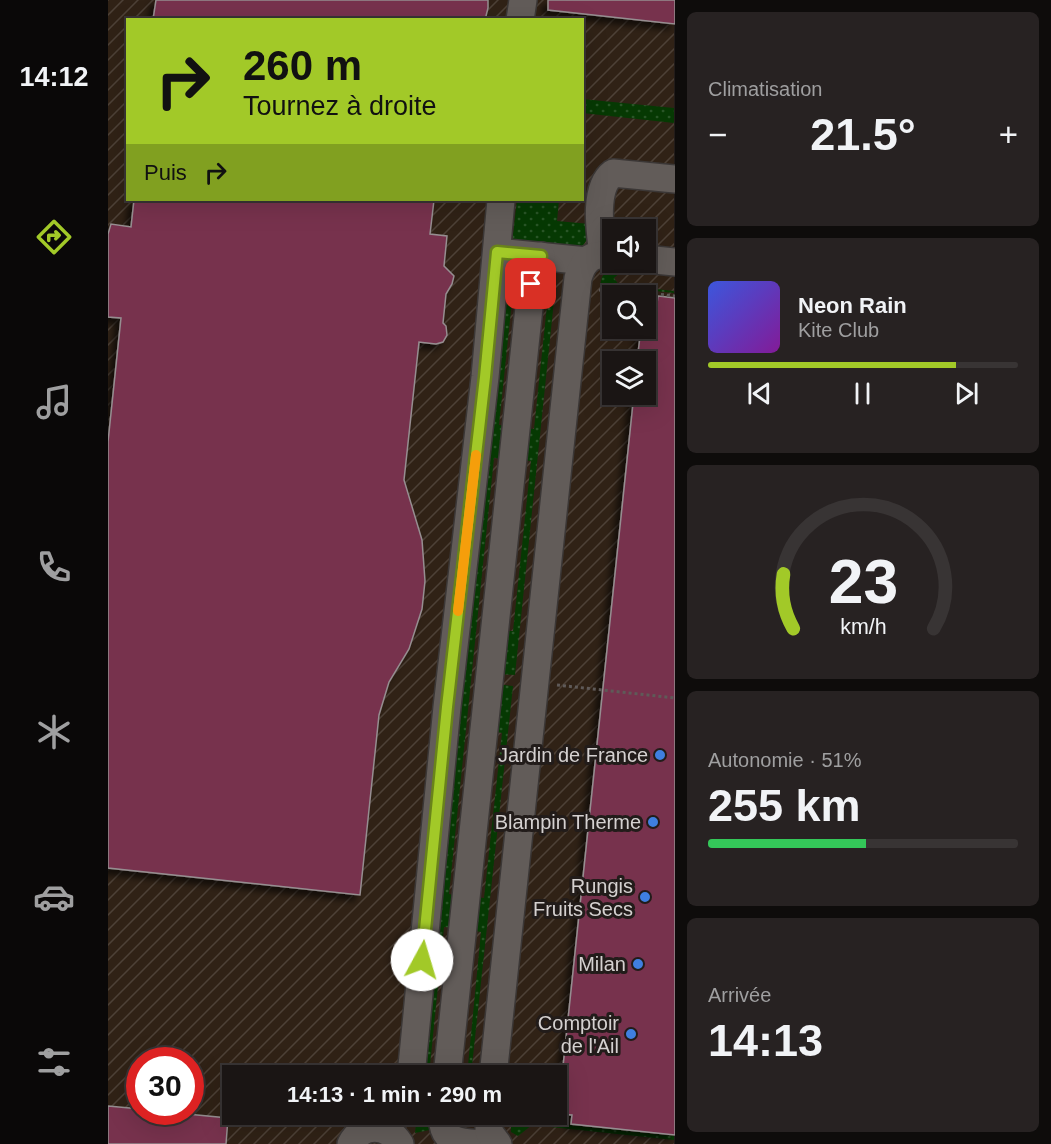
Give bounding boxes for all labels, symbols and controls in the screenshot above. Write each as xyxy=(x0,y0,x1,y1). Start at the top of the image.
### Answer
icon: right xyxy=(144,42,222,120)
text: 260 m xyxy=(243,42,362,89)
text: 14:12 xyxy=(19,62,89,92)
text: Climatisation xyxy=(708,78,822,100)
text: Tournez à droite xyxy=(243,91,437,121)
text: 21.5° xyxy=(810,109,916,160)
text: − xyxy=(708,116,727,153)
text: + xyxy=(999,116,1018,153)
icon: right xyxy=(199,156,232,189)
text: Puis xyxy=(144,160,187,185)
icon: directions xyxy=(33,216,75,258)
map controls xyxy=(602,219,656,405)
button: sound xyxy=(602,219,656,273)
pin xyxy=(505,258,556,309)
icon: arrive xyxy=(514,267,547,300)
button: search xyxy=(602,285,656,339)
text: Neon Rain xyxy=(798,293,907,318)
text: Kite Club xyxy=(798,319,879,341)
button: layers xyxy=(602,351,656,405)
icon: previous xyxy=(743,377,776,410)
icon: pause xyxy=(846,377,879,410)
icon: next xyxy=(950,377,983,410)
icon: music xyxy=(33,381,75,423)
icon: phone xyxy=(33,546,75,588)
text: 23 xyxy=(828,547,898,616)
text: km/h xyxy=(840,615,886,639)
icon: climate xyxy=(33,711,75,753)
place label: Jardin de France xyxy=(498,744,648,766)
marker: Jardin de France xyxy=(653,748,667,762)
text: Autonomie · 51% xyxy=(708,749,861,771)
text: 255 km xyxy=(708,780,861,831)
place label: Blampin Therme xyxy=(495,811,641,833)
marker: Blampin Therme xyxy=(646,815,660,829)
place label: Rungis Fruits Secs xyxy=(533,875,633,920)
icon: car xyxy=(33,876,75,918)
marker: Rungis Fruits Secs xyxy=(638,890,652,904)
position arrow xyxy=(390,928,454,992)
place label: Milan xyxy=(578,953,626,975)
marker: Milan xyxy=(631,957,645,971)
text: Arrivée xyxy=(708,984,771,1006)
place label: Comptoir de l'Ail xyxy=(538,1012,619,1057)
text: 14:13 xyxy=(708,1015,823,1066)
marker: Comptoir de l'Ail xyxy=(624,1027,638,1041)
icon: filters xyxy=(33,1041,75,1083)
speed limit sign: 30 xyxy=(126,1047,204,1125)
text: 14:13 · 1 min · 290 m xyxy=(287,1082,502,1107)

